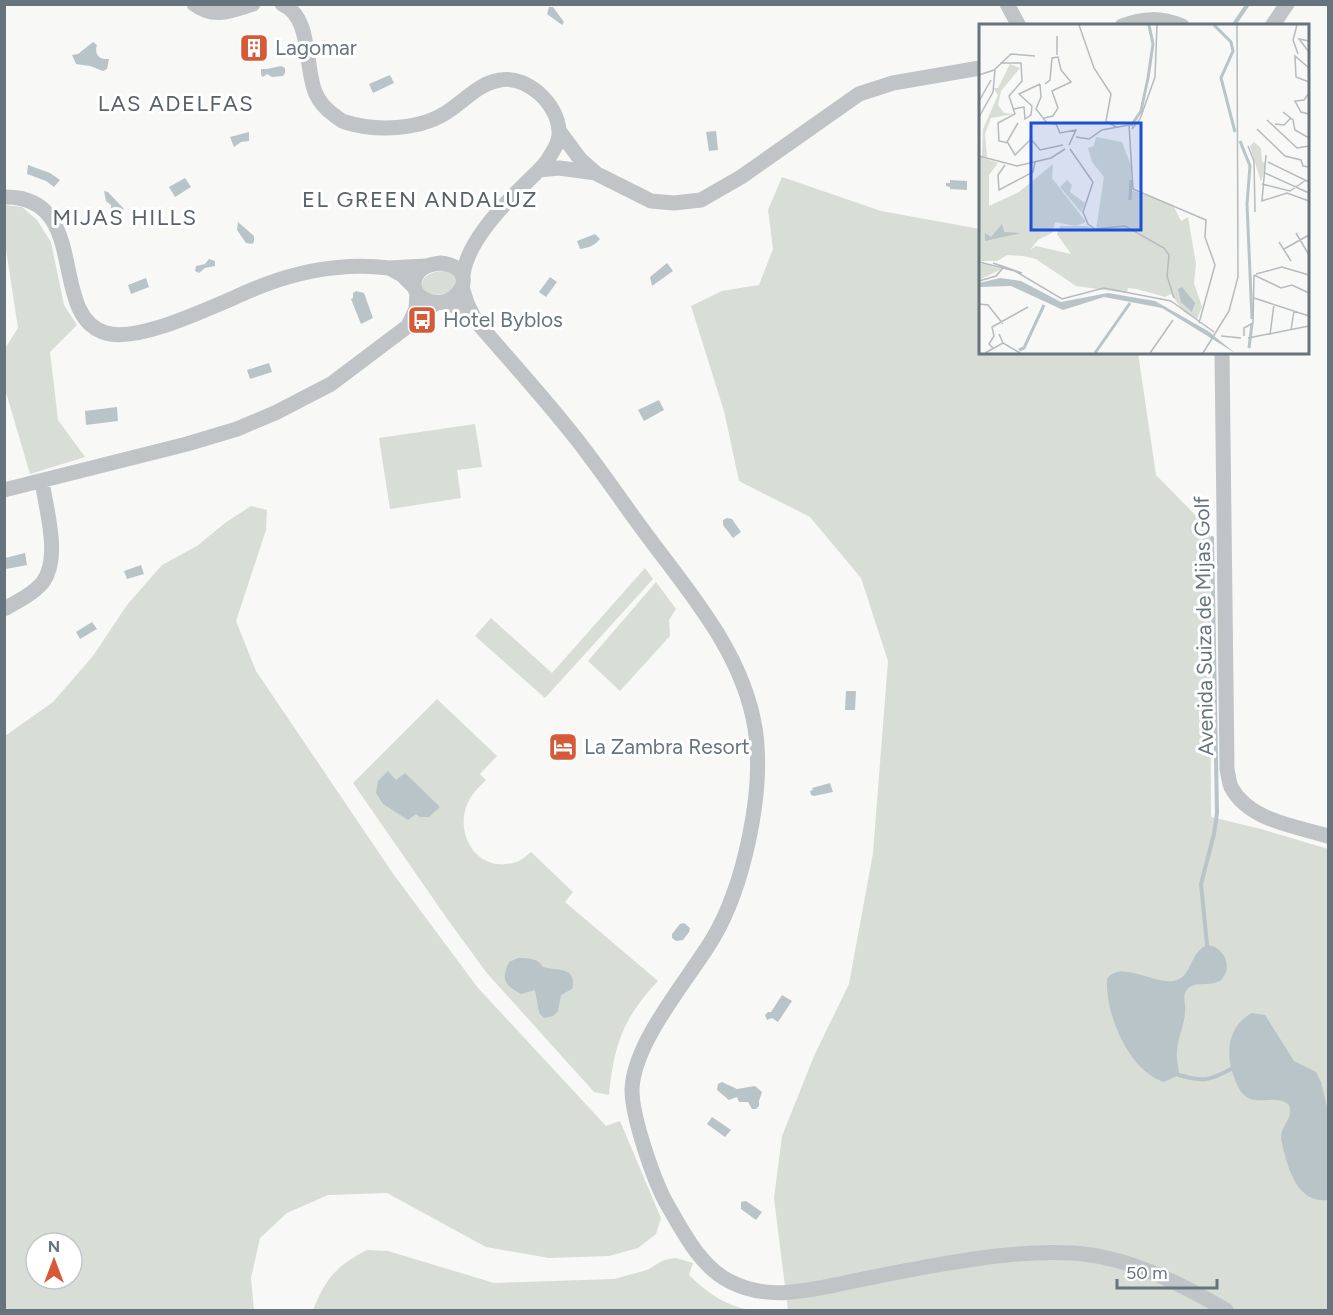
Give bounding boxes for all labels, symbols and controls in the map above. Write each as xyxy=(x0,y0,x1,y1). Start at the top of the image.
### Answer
inset map xyxy=(979,24,1309,354)
building icon: Lagomar xyxy=(238,32,270,64)
place label: Lagomar xyxy=(275,35,357,60)
district label: LAS ADELFAS xyxy=(98,90,254,117)
district label: EL GREEN ANDALUZ xyxy=(302,186,538,213)
district label: MIJAS HILLS xyxy=(52,204,198,231)
bus stop icon: Hotel Byblos xyxy=(406,304,438,336)
place label: Hotel Byblos xyxy=(443,307,563,332)
street label: Avenida Suiza de Mijas Golf xyxy=(1189,496,1218,756)
hotel icon: La Zambra Resort xyxy=(547,731,579,763)
place label: La Zambra Resort xyxy=(584,734,750,759)
north arrow xyxy=(24,1231,84,1291)
text: N xyxy=(48,1237,60,1256)
scale bar xyxy=(1117,1252,1218,1290)
text: 50 m xyxy=(1126,1262,1168,1284)

